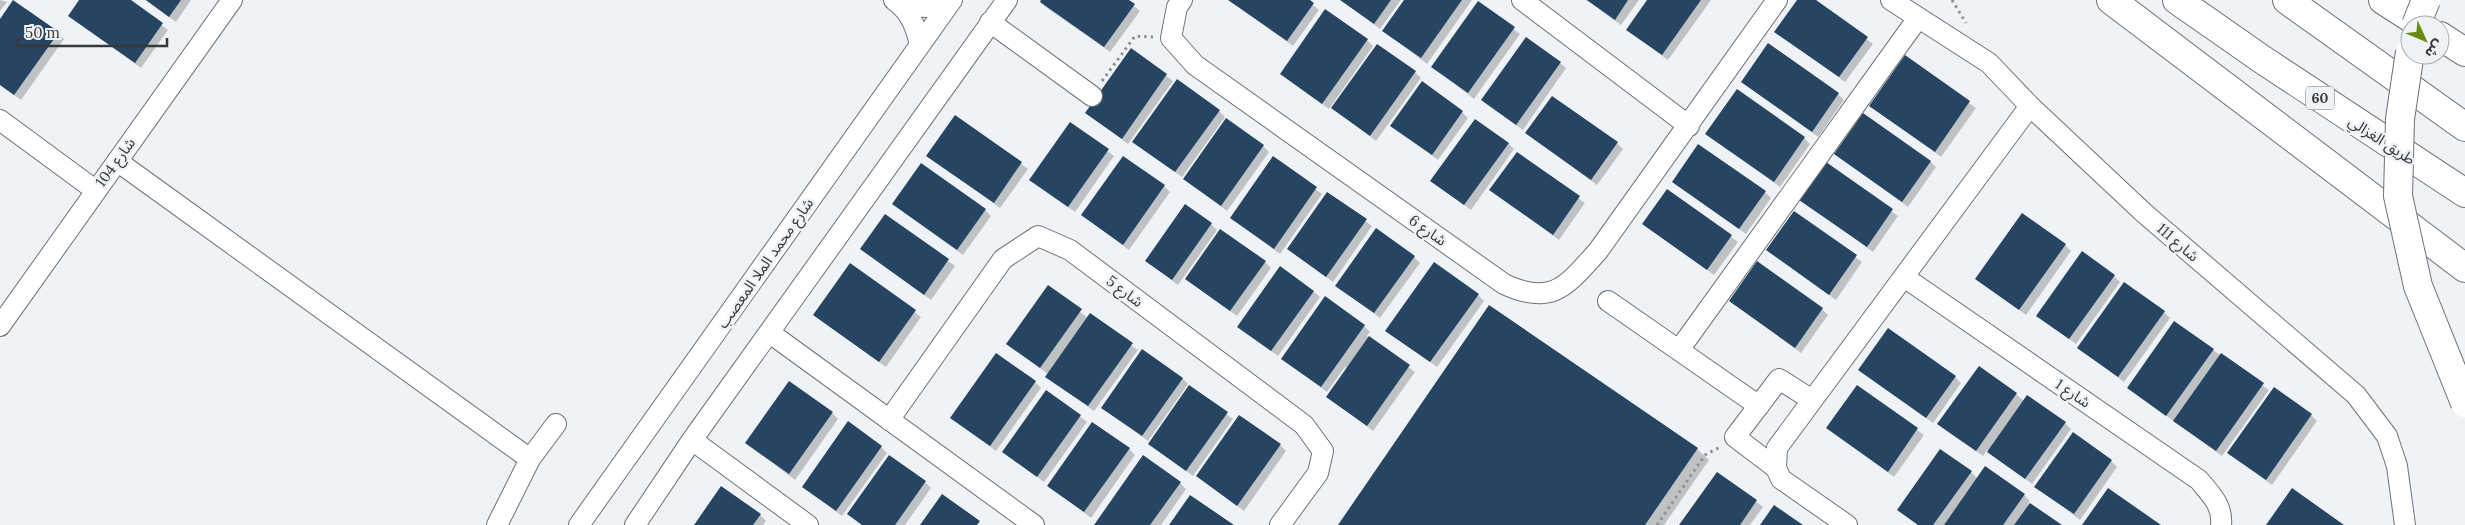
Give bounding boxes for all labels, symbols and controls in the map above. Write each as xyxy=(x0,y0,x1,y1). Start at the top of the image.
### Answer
scale bar xyxy=(18,15,166,47)
north arrow xyxy=(2400,15,2450,65)
text: 50 m xyxy=(25,23,60,42)
text: ش xyxy=(2421,36,2447,62)
road number: 60 xyxy=(2306,86,2334,110)
street label: طريق الغزالي xyxy=(2344,111,2419,171)
street label: شارع 104 xyxy=(91,134,142,192)
street label: شارع محمد الملا المعصب xyxy=(713,194,820,334)
street label: شارع 6 xyxy=(1404,210,1451,252)
street label: شارع 111 xyxy=(2151,219,2203,268)
street label: شارع 5 xyxy=(1101,271,1147,314)
street label: شارع 1 xyxy=(2050,374,2095,414)

